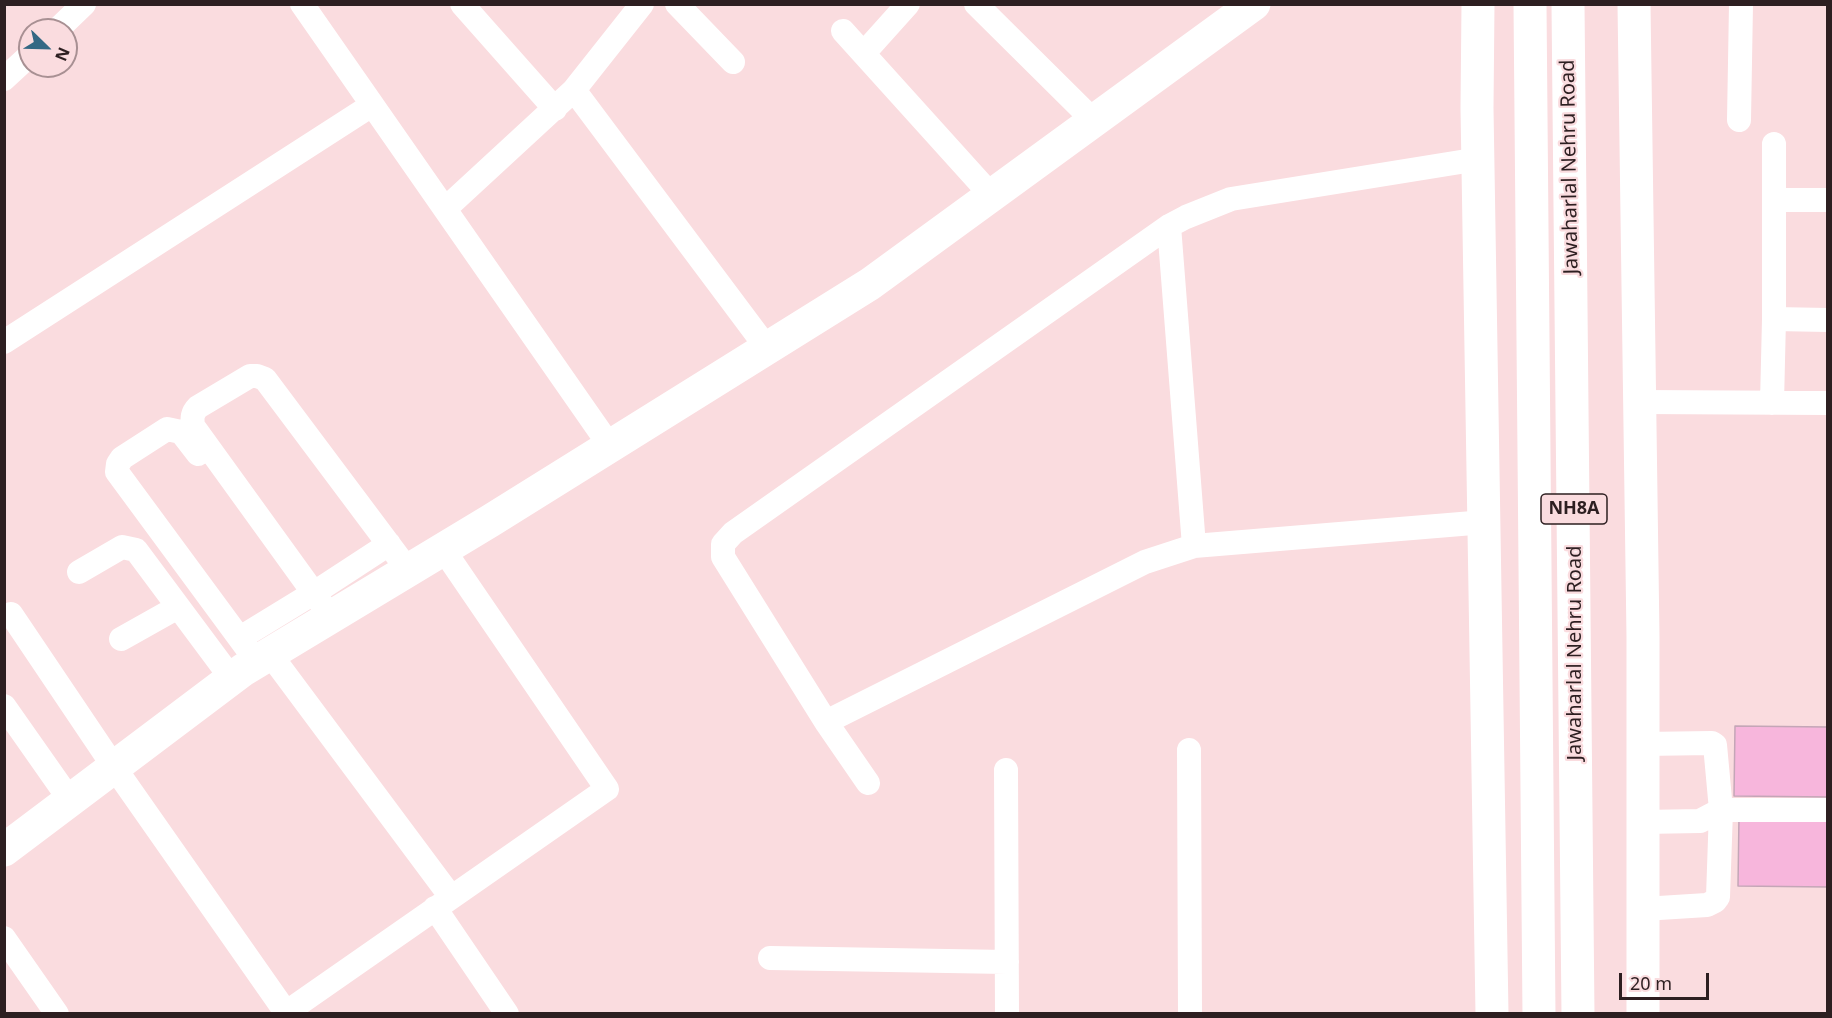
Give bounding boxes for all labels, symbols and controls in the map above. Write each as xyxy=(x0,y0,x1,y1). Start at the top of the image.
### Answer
north arrow xyxy=(18,18,78,78)
text: N xyxy=(50,44,75,65)
street label: Jawaharlal Nehru Road xyxy=(1556,59,1584,275)
road number: NH8A xyxy=(1541,494,1607,524)
street label: Jawaharlal Nehru Road xyxy=(1563,546,1587,760)
scale bar xyxy=(1622,961,1712,999)
text: 20 m xyxy=(1630,971,1672,995)

